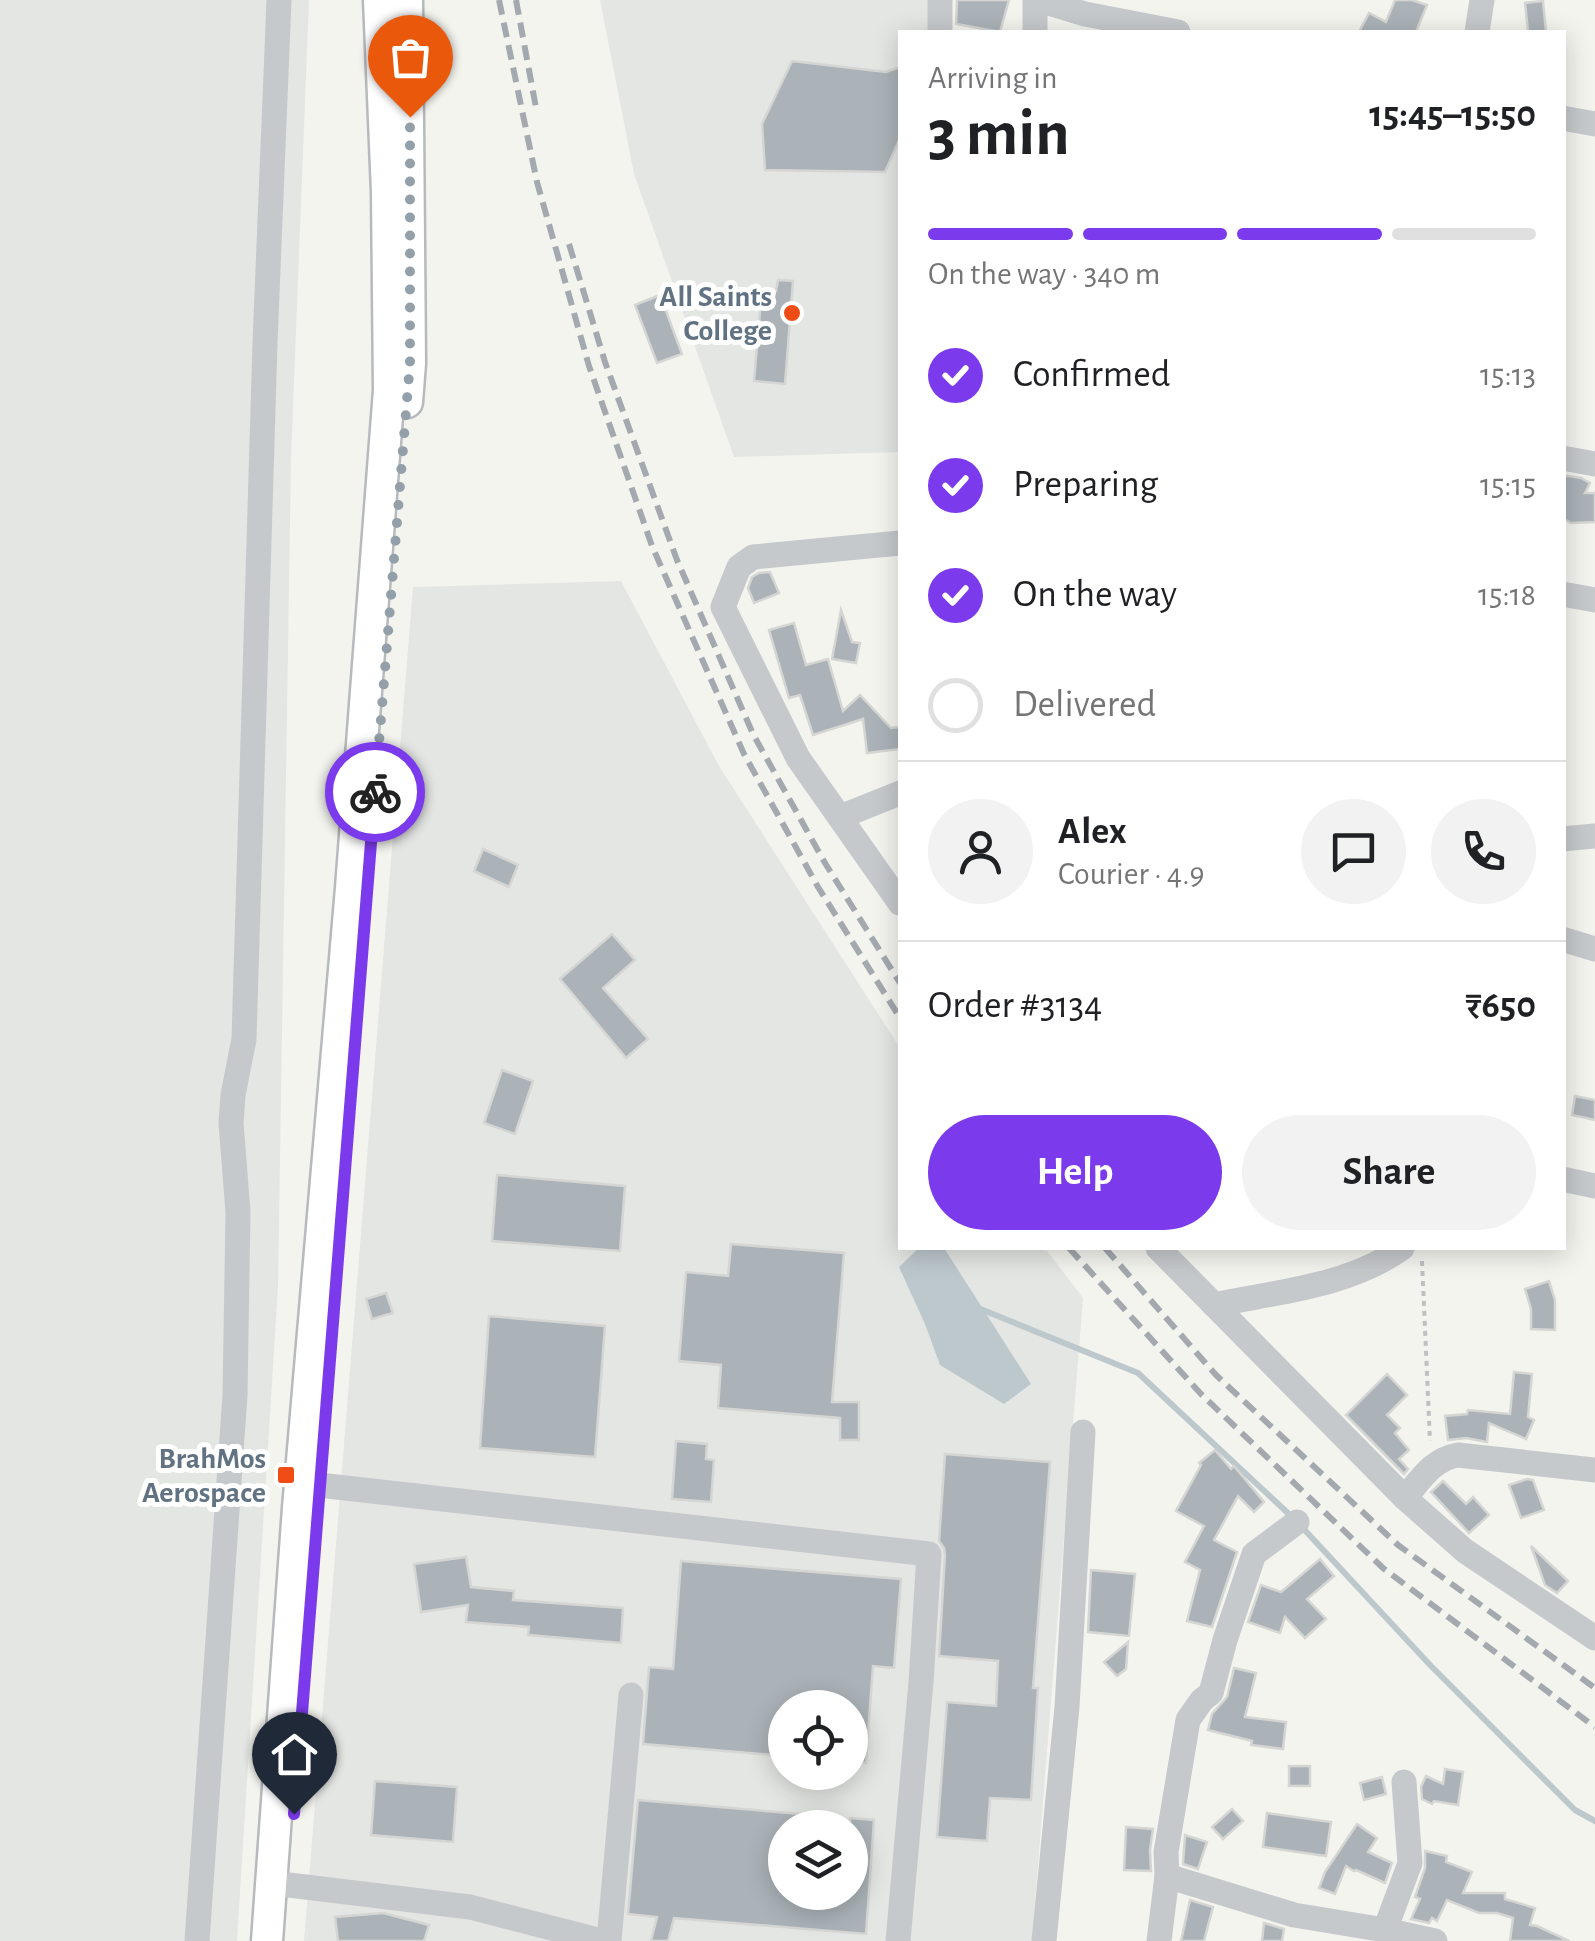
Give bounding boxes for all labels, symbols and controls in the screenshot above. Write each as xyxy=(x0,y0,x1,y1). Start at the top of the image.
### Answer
pin xyxy=(368,15,453,118)
icon: bag xyxy=(383,30,438,85)
text: Arriving in xyxy=(928,62,1057,94)
text: 15:45–15:50 xyxy=(1369,96,1536,134)
text: 3 min xyxy=(928,102,1070,167)
text: On the way · 340 m xyxy=(928,258,1160,290)
place label: All Saints College xyxy=(659,282,772,346)
marker: All Saints College xyxy=(781,302,803,324)
icon: check xyxy=(928,348,983,403)
text: Confirmed xyxy=(1013,356,1170,394)
text: 15:13 xyxy=(1480,359,1536,391)
icon: check xyxy=(928,458,983,513)
text: Preparing xyxy=(1013,466,1158,504)
text: 15:15 xyxy=(1480,469,1536,501)
icon: check xyxy=(928,568,983,623)
text: On the way xyxy=(1013,576,1177,614)
text: 15:18 xyxy=(1478,579,1536,611)
text: Delivered xyxy=(1013,686,1156,724)
courier xyxy=(325,742,425,842)
icon: bike xyxy=(348,765,403,820)
button: person xyxy=(928,799,1033,904)
button: chat xyxy=(1301,799,1406,904)
button: phone xyxy=(1431,799,1536,904)
text: Alex xyxy=(1058,813,1127,851)
text: Courier · 4.9 xyxy=(1058,858,1205,890)
text: Order #3134 xyxy=(928,987,1102,1025)
text: ₹650 xyxy=(1466,987,1536,1025)
button: Help xyxy=(928,1115,1222,1230)
button: Share xyxy=(1242,1115,1536,1230)
place label: BrahMos Aerospace xyxy=(142,1444,266,1508)
marker: BrahMos Aerospace xyxy=(275,1464,297,1486)
map controls xyxy=(768,1690,868,1910)
button: locate xyxy=(768,1690,868,1790)
pin xyxy=(252,1712,337,1815)
icon: home xyxy=(267,1727,322,1782)
button: layers xyxy=(768,1810,868,1910)

